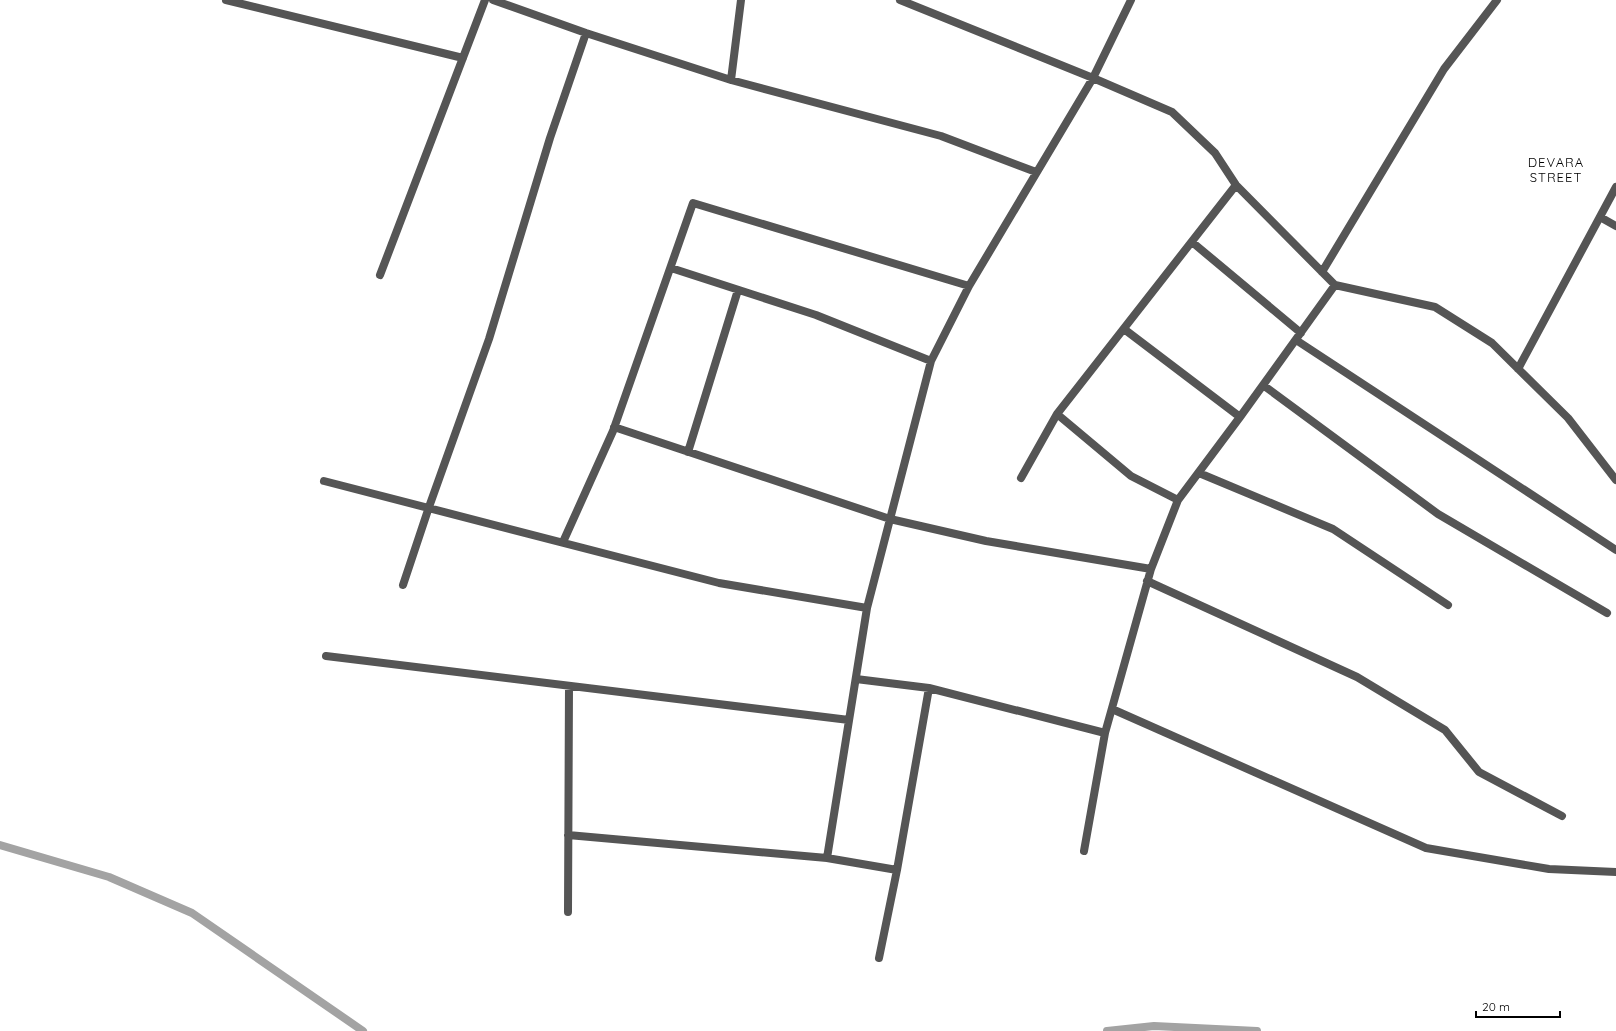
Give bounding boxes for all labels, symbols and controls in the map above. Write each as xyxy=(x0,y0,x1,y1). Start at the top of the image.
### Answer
district label: DEVARA STREET xyxy=(1528,154,1584,185)
scale bar xyxy=(1476,993,1560,1019)
text: 20 m xyxy=(1482,999,1510,1014)

